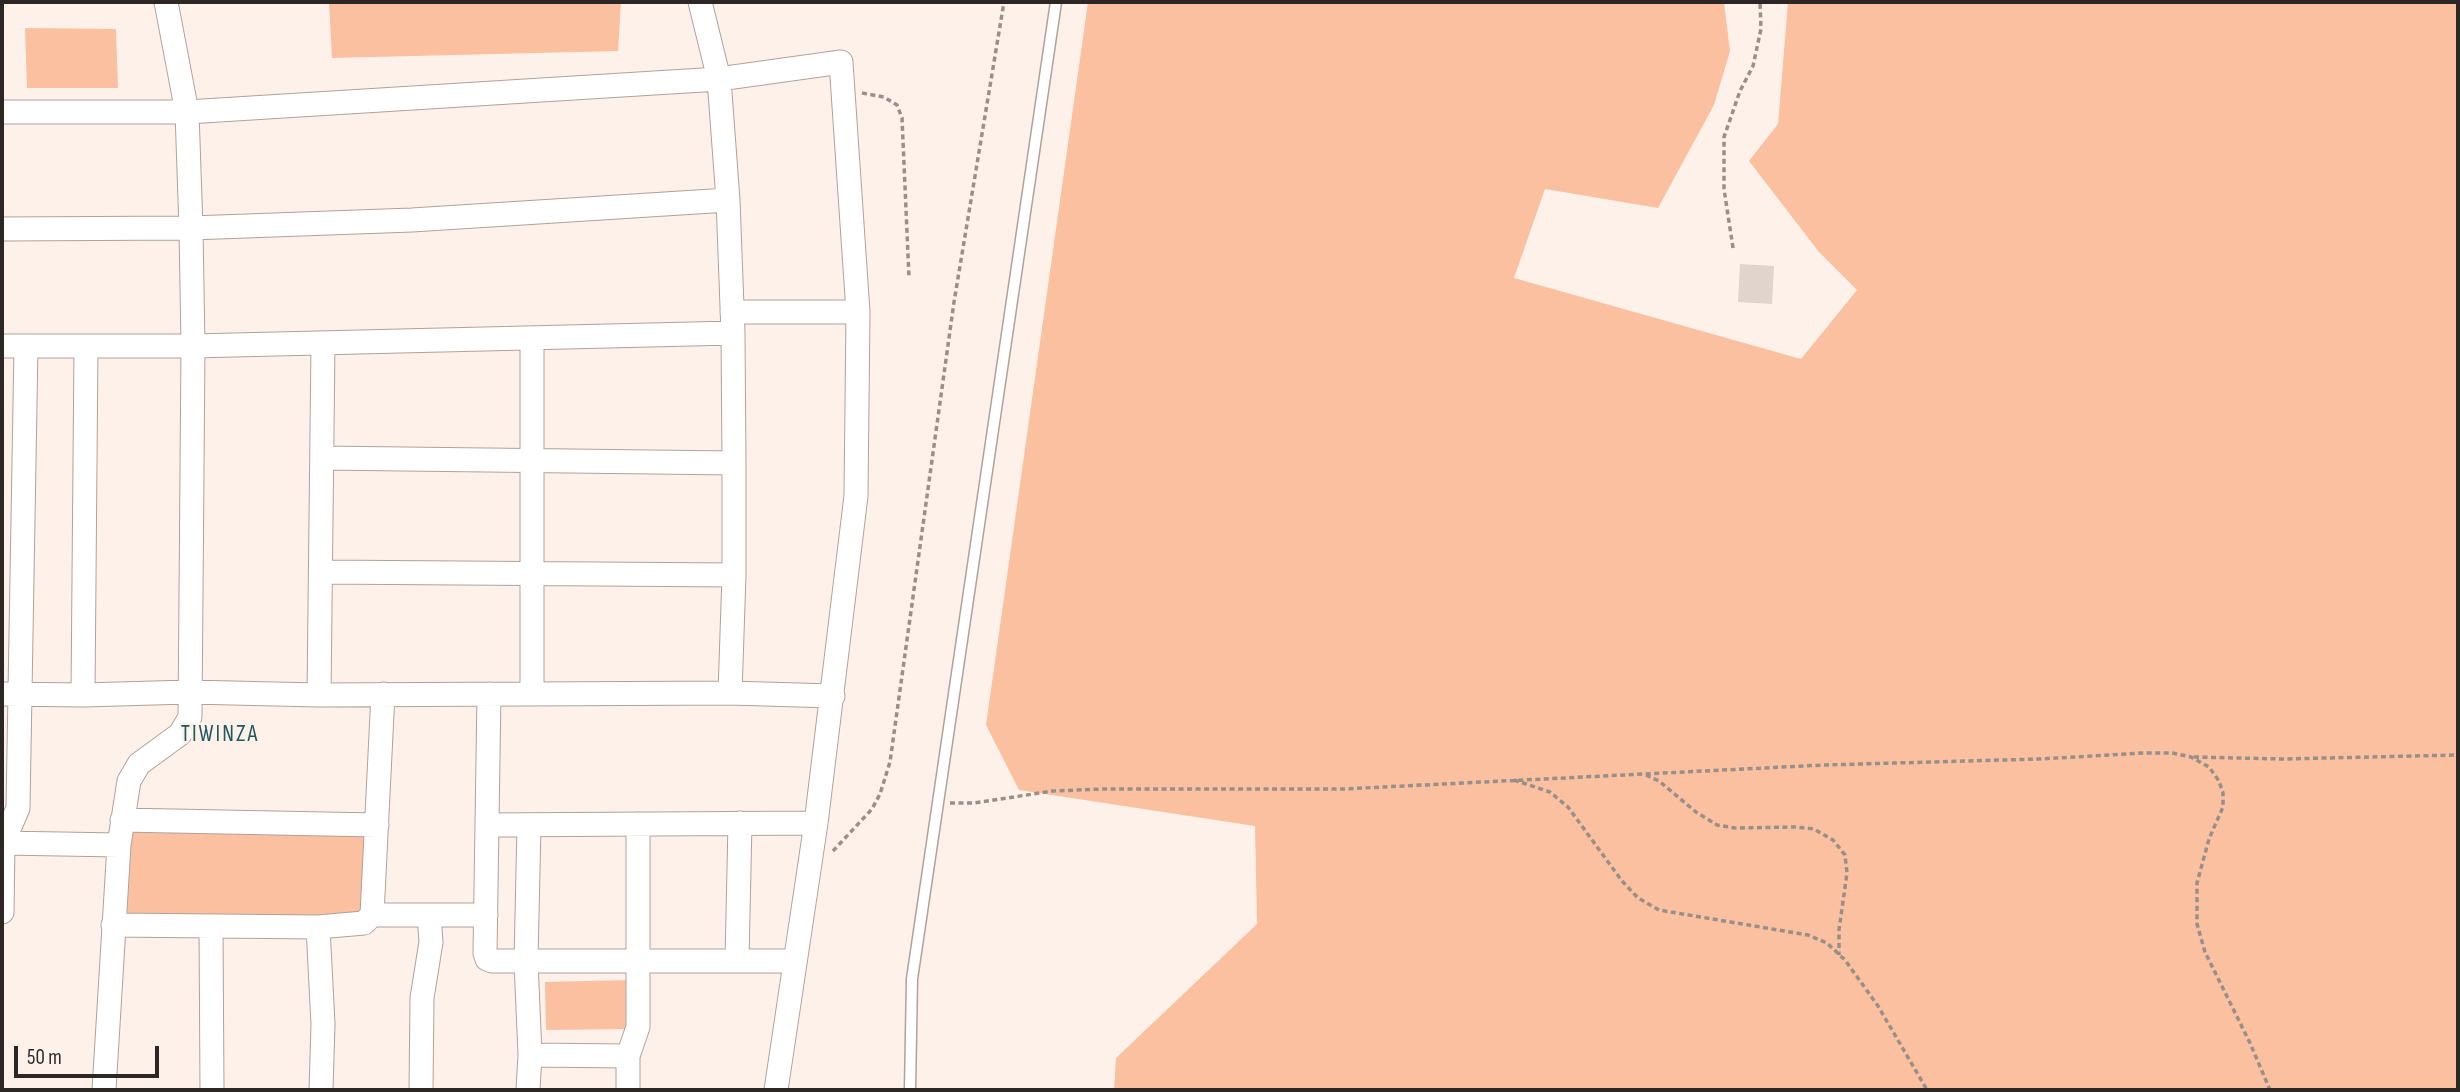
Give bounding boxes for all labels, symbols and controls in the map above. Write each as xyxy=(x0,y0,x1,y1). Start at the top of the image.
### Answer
district label: TIWINZA xyxy=(182,721,258,749)
scale bar xyxy=(18,1032,163,1076)
text: 50 m xyxy=(27,1045,62,1070)

